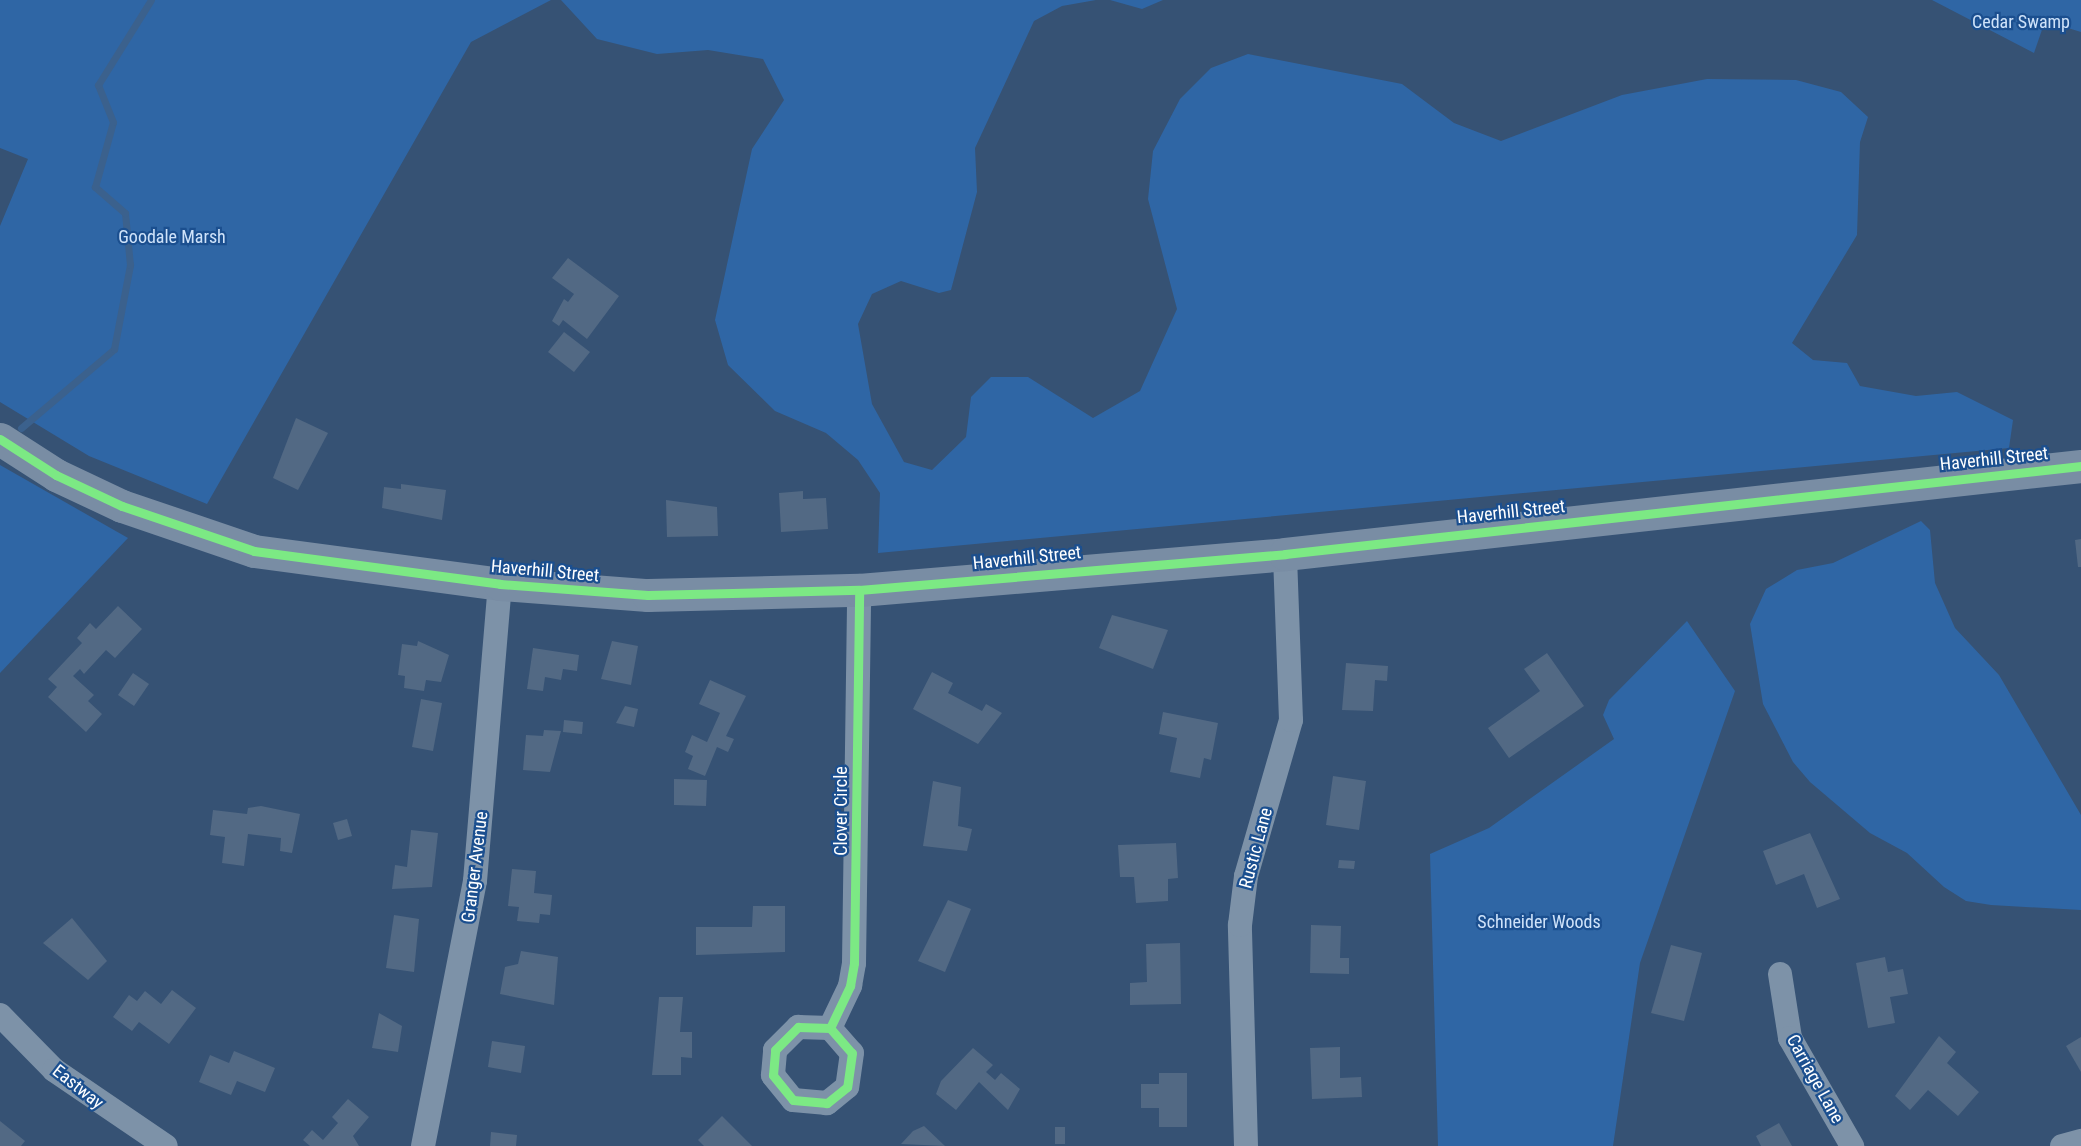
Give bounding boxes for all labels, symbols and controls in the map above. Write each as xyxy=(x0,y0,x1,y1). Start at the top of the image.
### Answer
park label: Cedar Swamp xyxy=(1972,11,2070,33)
park label: Goodale Marsh xyxy=(118,226,226,248)
street label: Haverhill Street xyxy=(1939,443,2049,475)
street label: Haverhill Street xyxy=(1456,496,1566,528)
street label: Haverhill Street xyxy=(972,542,1082,574)
street label: Haverhill Street xyxy=(490,556,600,586)
street label: Clover Circle xyxy=(830,766,852,856)
street label: Rustic Lane xyxy=(1235,805,1277,891)
street label: Granger Avenue xyxy=(457,810,493,924)
park label: Schneider Woods xyxy=(1477,911,1601,933)
street label: Carriage Lane xyxy=(1782,1031,1848,1127)
street label: Eastway xyxy=(48,1060,108,1114)

